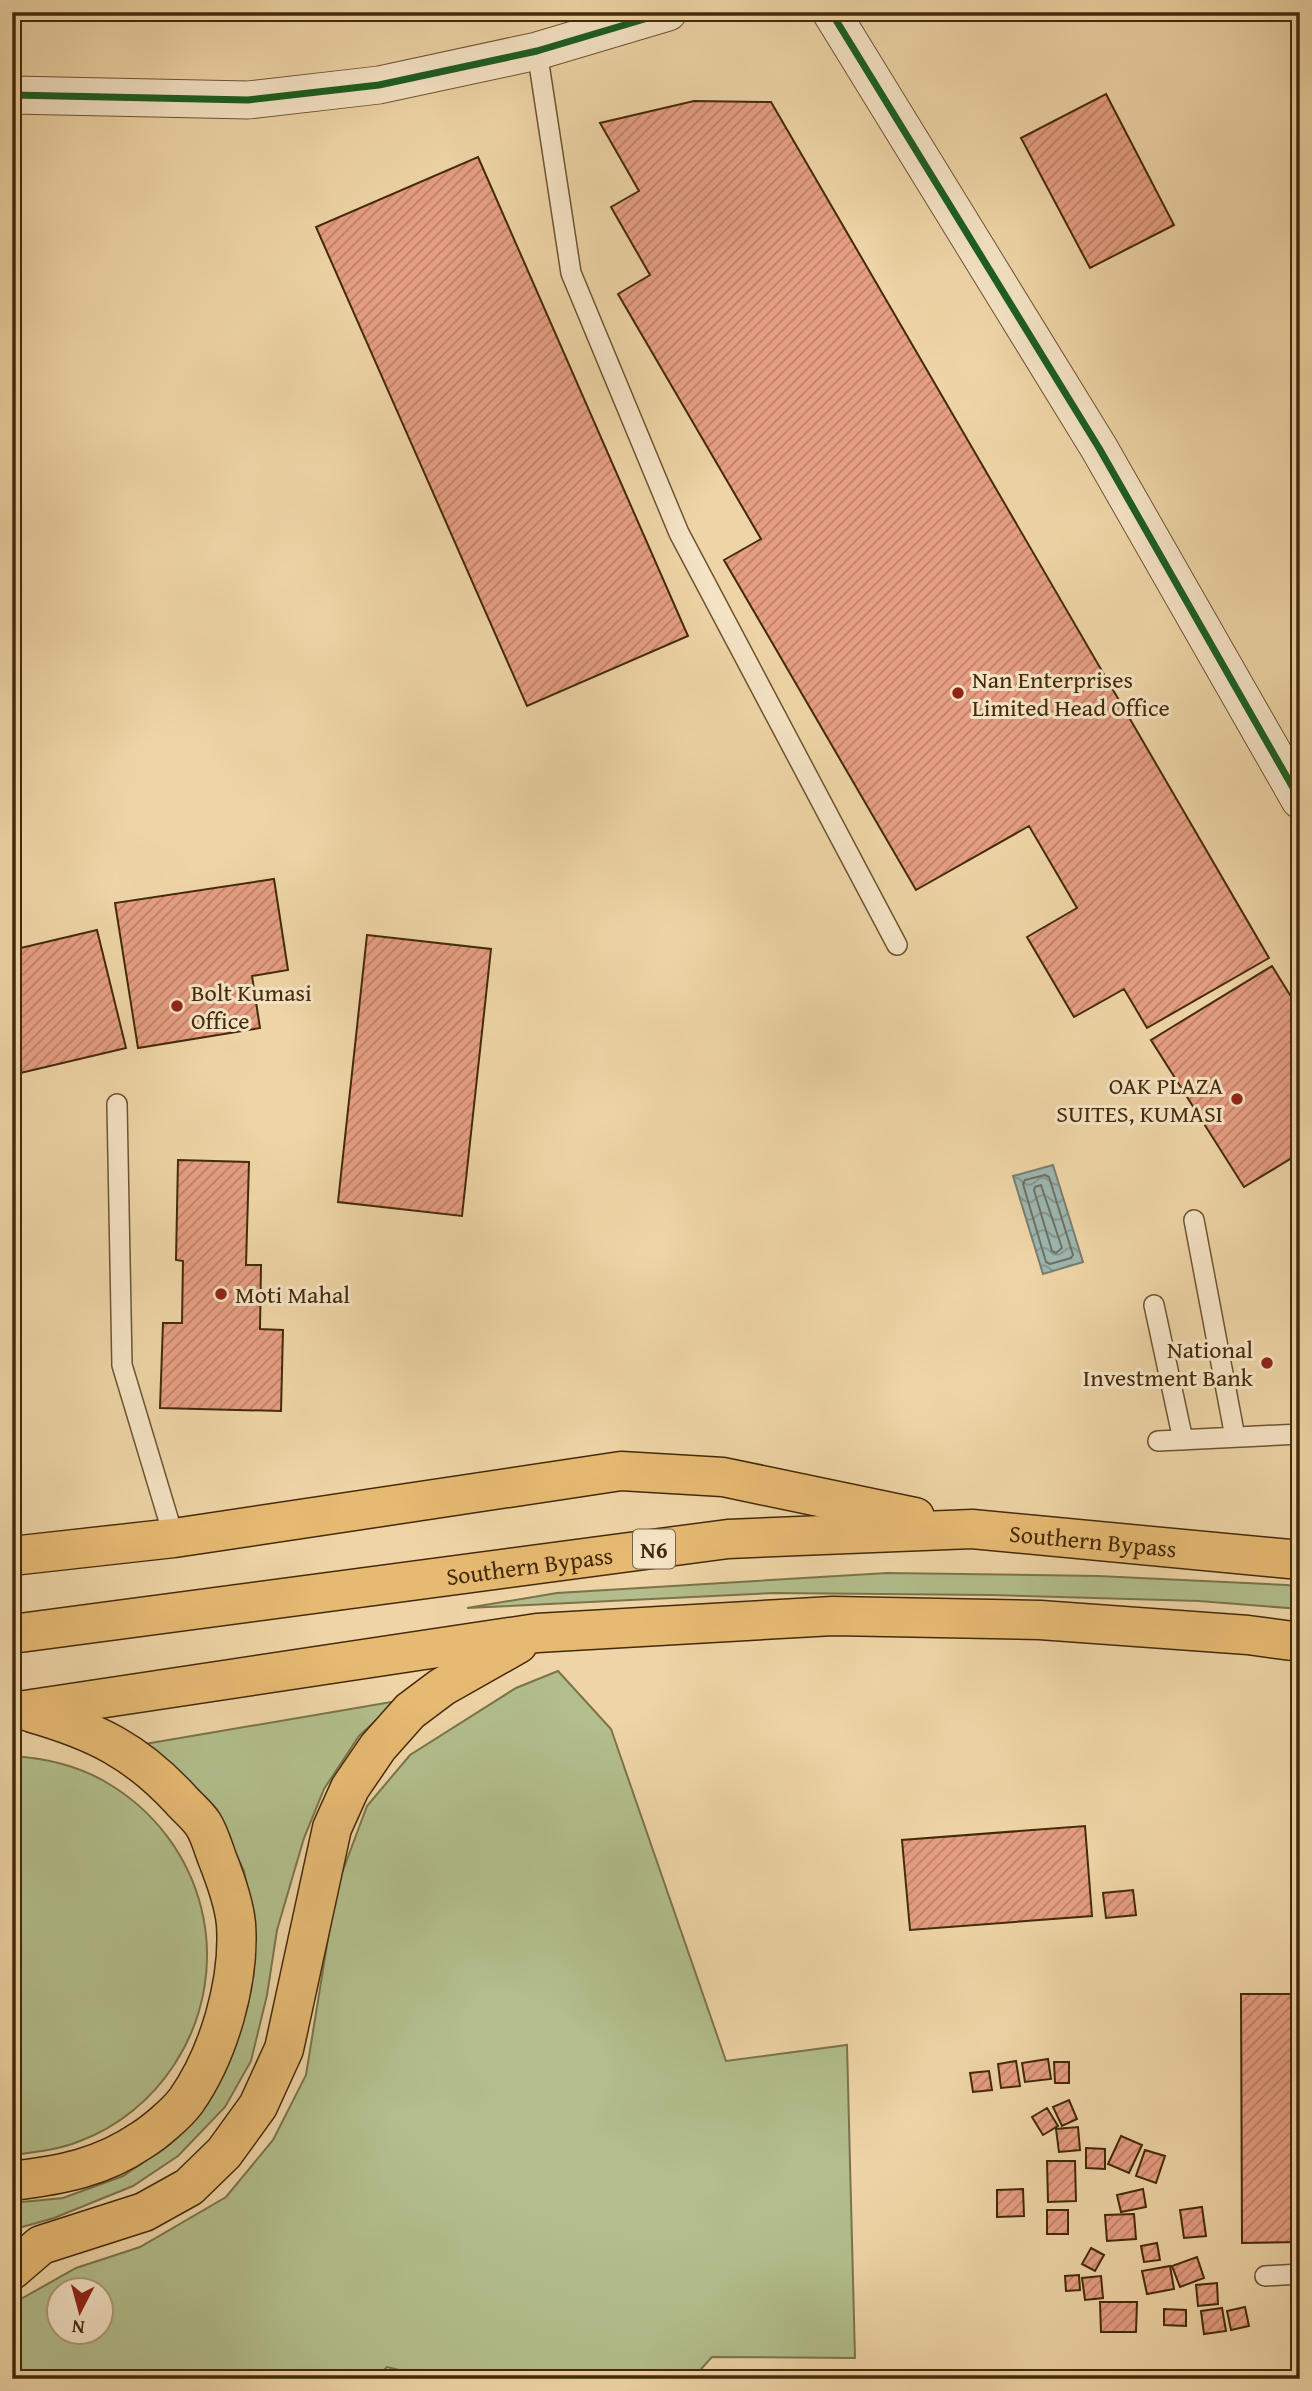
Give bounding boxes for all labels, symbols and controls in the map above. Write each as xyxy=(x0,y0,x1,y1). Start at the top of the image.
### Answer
place label: Nan Enterprises Limited Head Office xyxy=(972,662,1170,725)
marker: Nan Enterprises Limited Head Office xyxy=(950,685,966,701)
place label: Bolt Kumasi Office xyxy=(191,975,312,1038)
marker: Bolt Kumasi Office xyxy=(169,998,185,1014)
place label: OAK PLAZA SUITES, KUMASI xyxy=(1056,1068,1223,1131)
marker: OAK PLAZA SUITES, KUMASI xyxy=(1229,1091,1245,1107)
place label: Moti Mahal xyxy=(235,1277,350,1312)
marker: Moti Mahal xyxy=(213,1286,229,1302)
place label: National Investment Bank xyxy=(1083,1332,1254,1395)
marker: National Investment Bank xyxy=(1259,1355,1275,1371)
street label: Southern Bypass xyxy=(1008,1515,1178,1566)
road number: N6 xyxy=(633,1530,675,1568)
street label: Southern Bypass xyxy=(444,1537,615,1594)
north arrow xyxy=(46,2276,116,2346)
text: N xyxy=(70,2313,86,2342)

